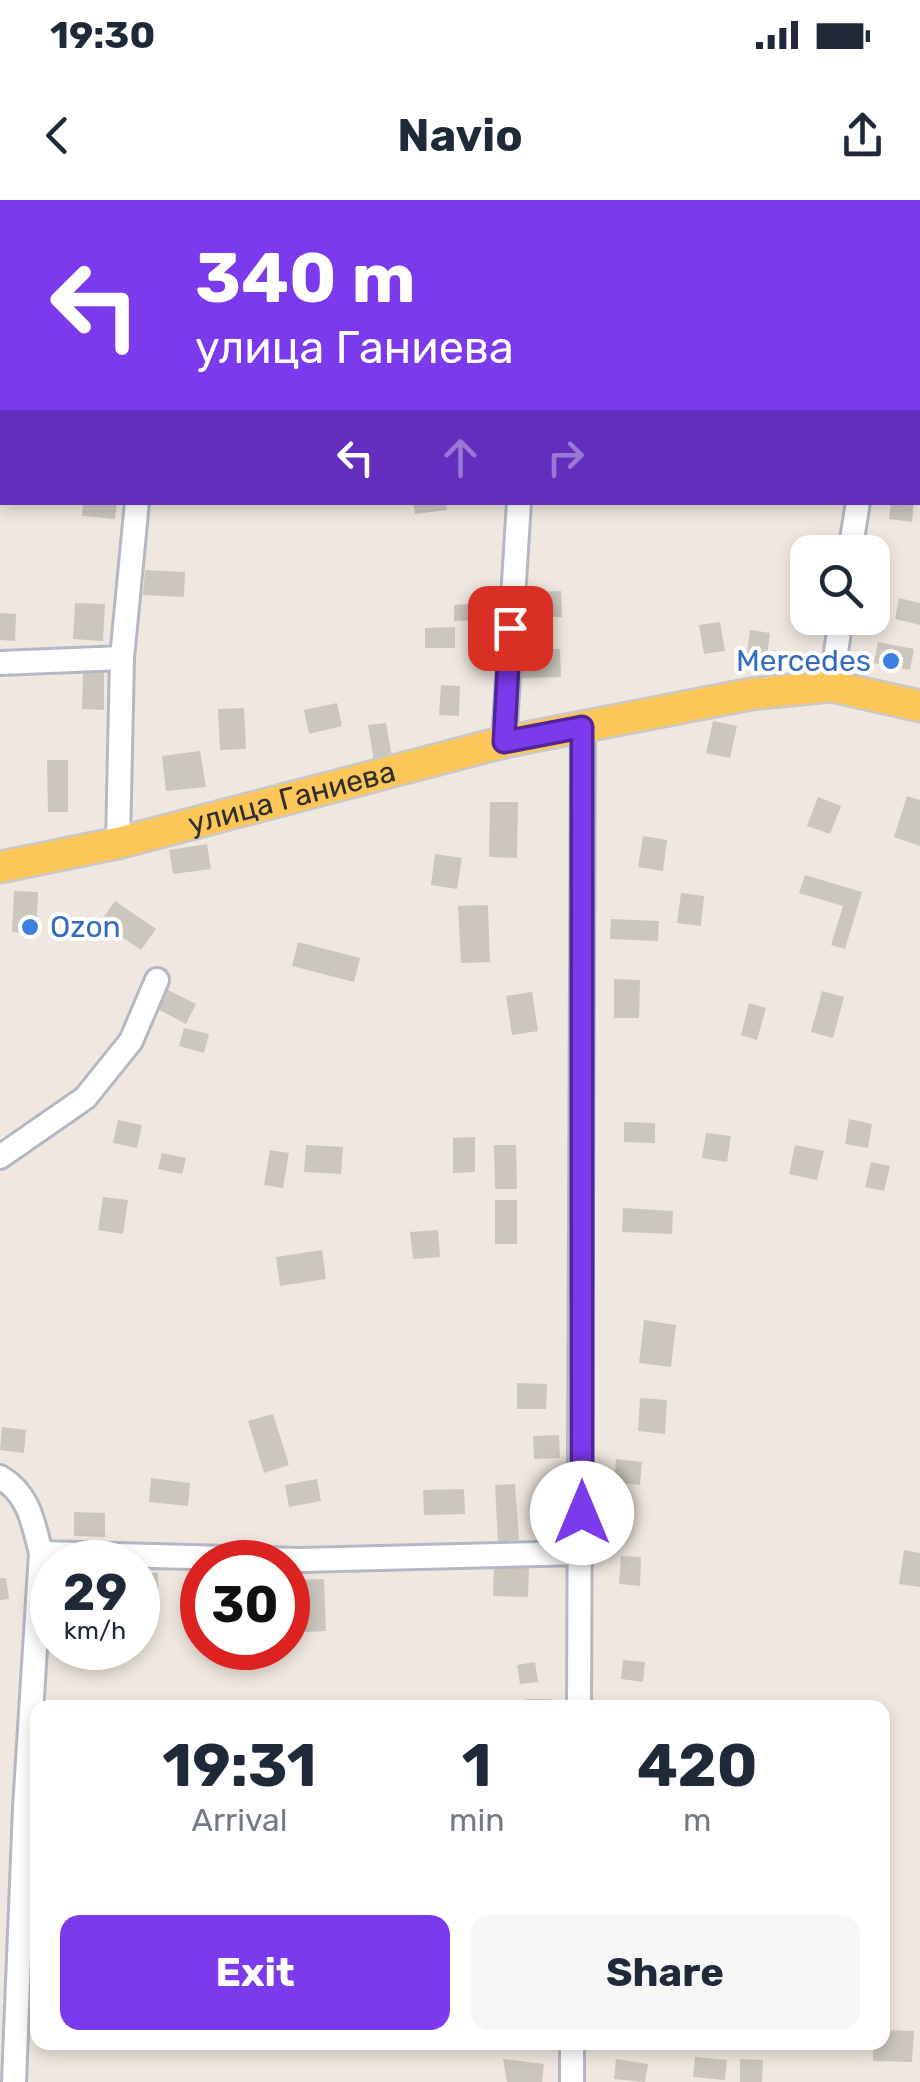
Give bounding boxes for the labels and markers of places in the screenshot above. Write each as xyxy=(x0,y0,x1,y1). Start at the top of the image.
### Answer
pin xyxy=(468,586,553,671)
place label: Mercedes xyxy=(736,643,871,679)
marker: Mercedes xyxy=(880,650,902,672)
place label: Ozon xyxy=(50,909,121,945)
marker: Ozon xyxy=(19,916,41,938)

